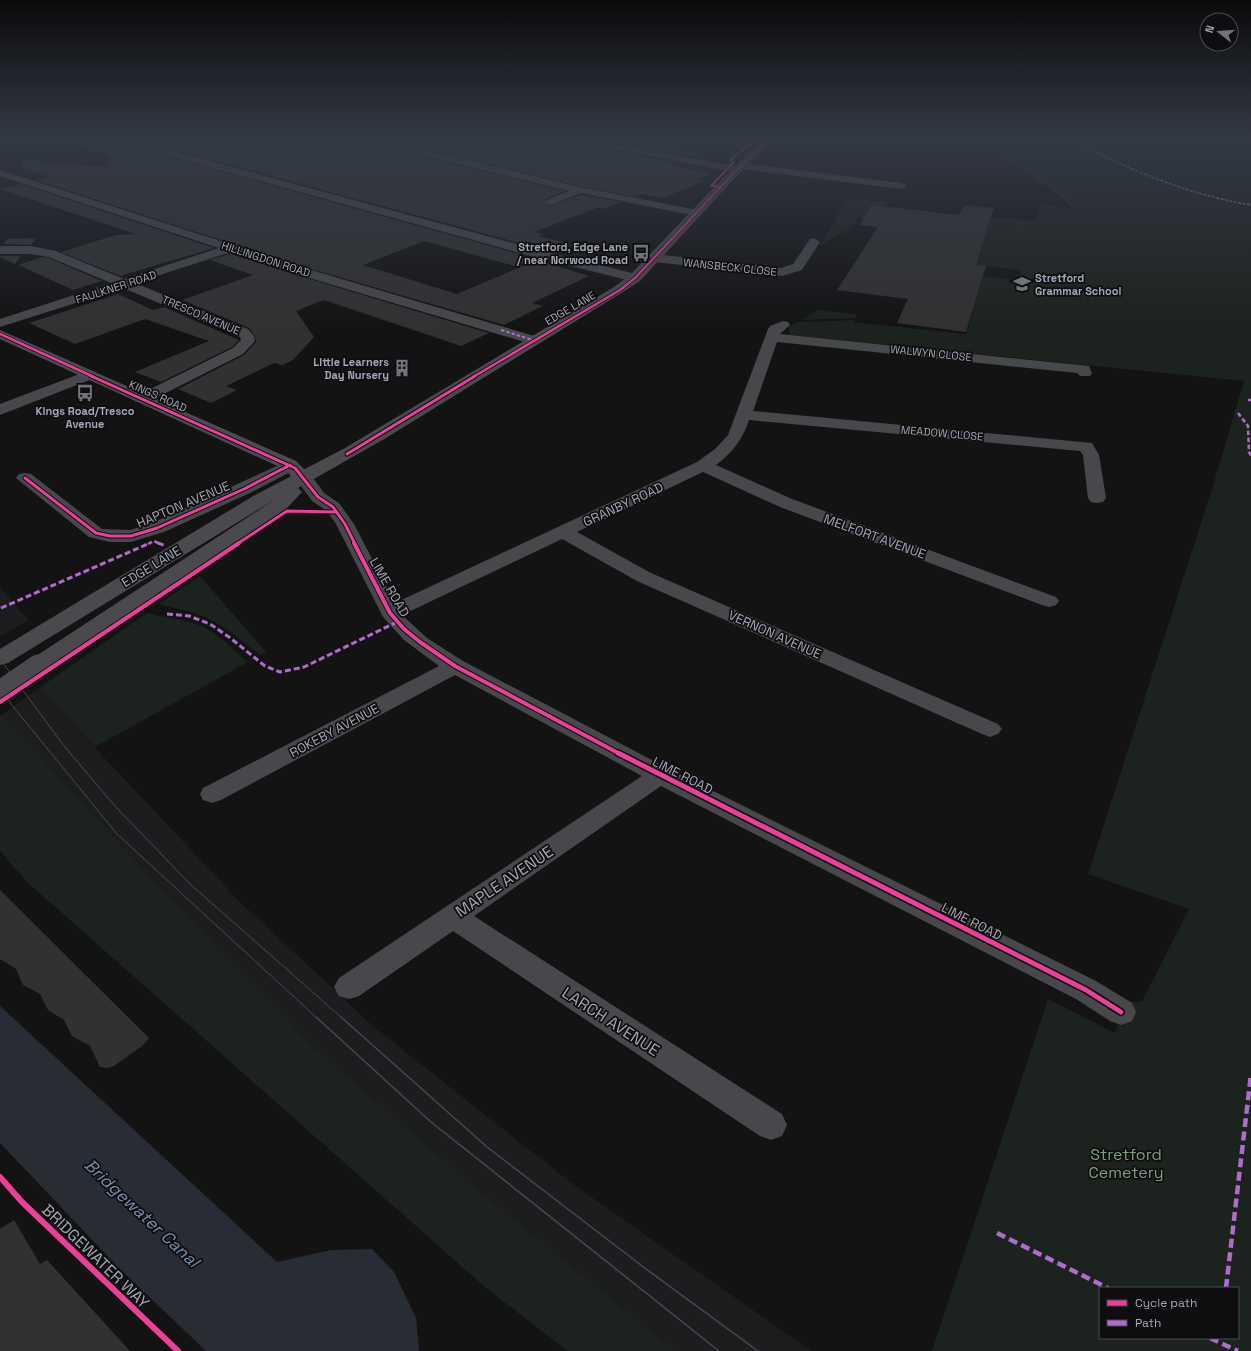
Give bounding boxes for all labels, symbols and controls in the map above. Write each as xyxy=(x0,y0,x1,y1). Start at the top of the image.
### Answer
north arrow xyxy=(1199,12,1239,52)
text: N xyxy=(1202,24,1217,35)
street label: HILLINGDON ROAD xyxy=(220,238,312,280)
place label: Stretford, Edge Lane / near Norwood Road xyxy=(516,240,628,267)
bus stop icon: Stretford, Edge Lane / near Norwood Road xyxy=(631,243,651,263)
street label: WANSBECK CLOSE xyxy=(683,255,777,279)
street label: FAULKNER ROAD xyxy=(74,267,158,307)
place label: Stretford Grammar School xyxy=(1035,271,1122,298)
school or university icon: Stretford Grammar School xyxy=(1012,274,1032,294)
street label: EDGE LANE xyxy=(542,288,598,328)
street label: TRESCO AVENUE xyxy=(160,292,242,338)
street label: WALWYN CLOSE xyxy=(890,342,972,364)
place label: Little Learners Day Nursery xyxy=(313,355,389,382)
building icon: Little Learners Day Nursery xyxy=(392,358,412,378)
street label: KINGS ROAD xyxy=(127,377,189,415)
bus stop icon: Kings Road/Tresco Avenue xyxy=(75,383,95,403)
place label: Kings Road/Tresco Avenue xyxy=(36,404,135,431)
street label: MEADOW CLOSE xyxy=(900,422,984,444)
street label: HAPTON AVENUE xyxy=(134,477,232,532)
street label: GRANBY ROAD xyxy=(580,478,666,530)
street label: MELFORT AVENUE xyxy=(822,510,928,563)
street label: EDGE LANE xyxy=(118,542,184,591)
street label: LIME ROAD xyxy=(366,555,413,620)
street label: VERNON AVENUE xyxy=(726,606,824,663)
street label: ROKEBY AVENUE xyxy=(287,700,382,761)
street label: LIME ROAD xyxy=(650,753,716,798)
street label: MAPLE AVENUE xyxy=(451,841,557,922)
street label: LIME ROAD xyxy=(939,899,1005,944)
street label: LARCH AVENUE xyxy=(558,982,663,1061)
park label: Stretford Cemetery xyxy=(1088,1144,1164,1183)
water label: Bridgewater Canal xyxy=(80,1154,206,1273)
street label: BRIDGEWATER WAY xyxy=(37,1200,154,1313)
legend xyxy=(1099,1287,1239,1339)
text: Cycle path xyxy=(1135,1295,1197,1311)
text: Path xyxy=(1135,1315,1161,1331)

